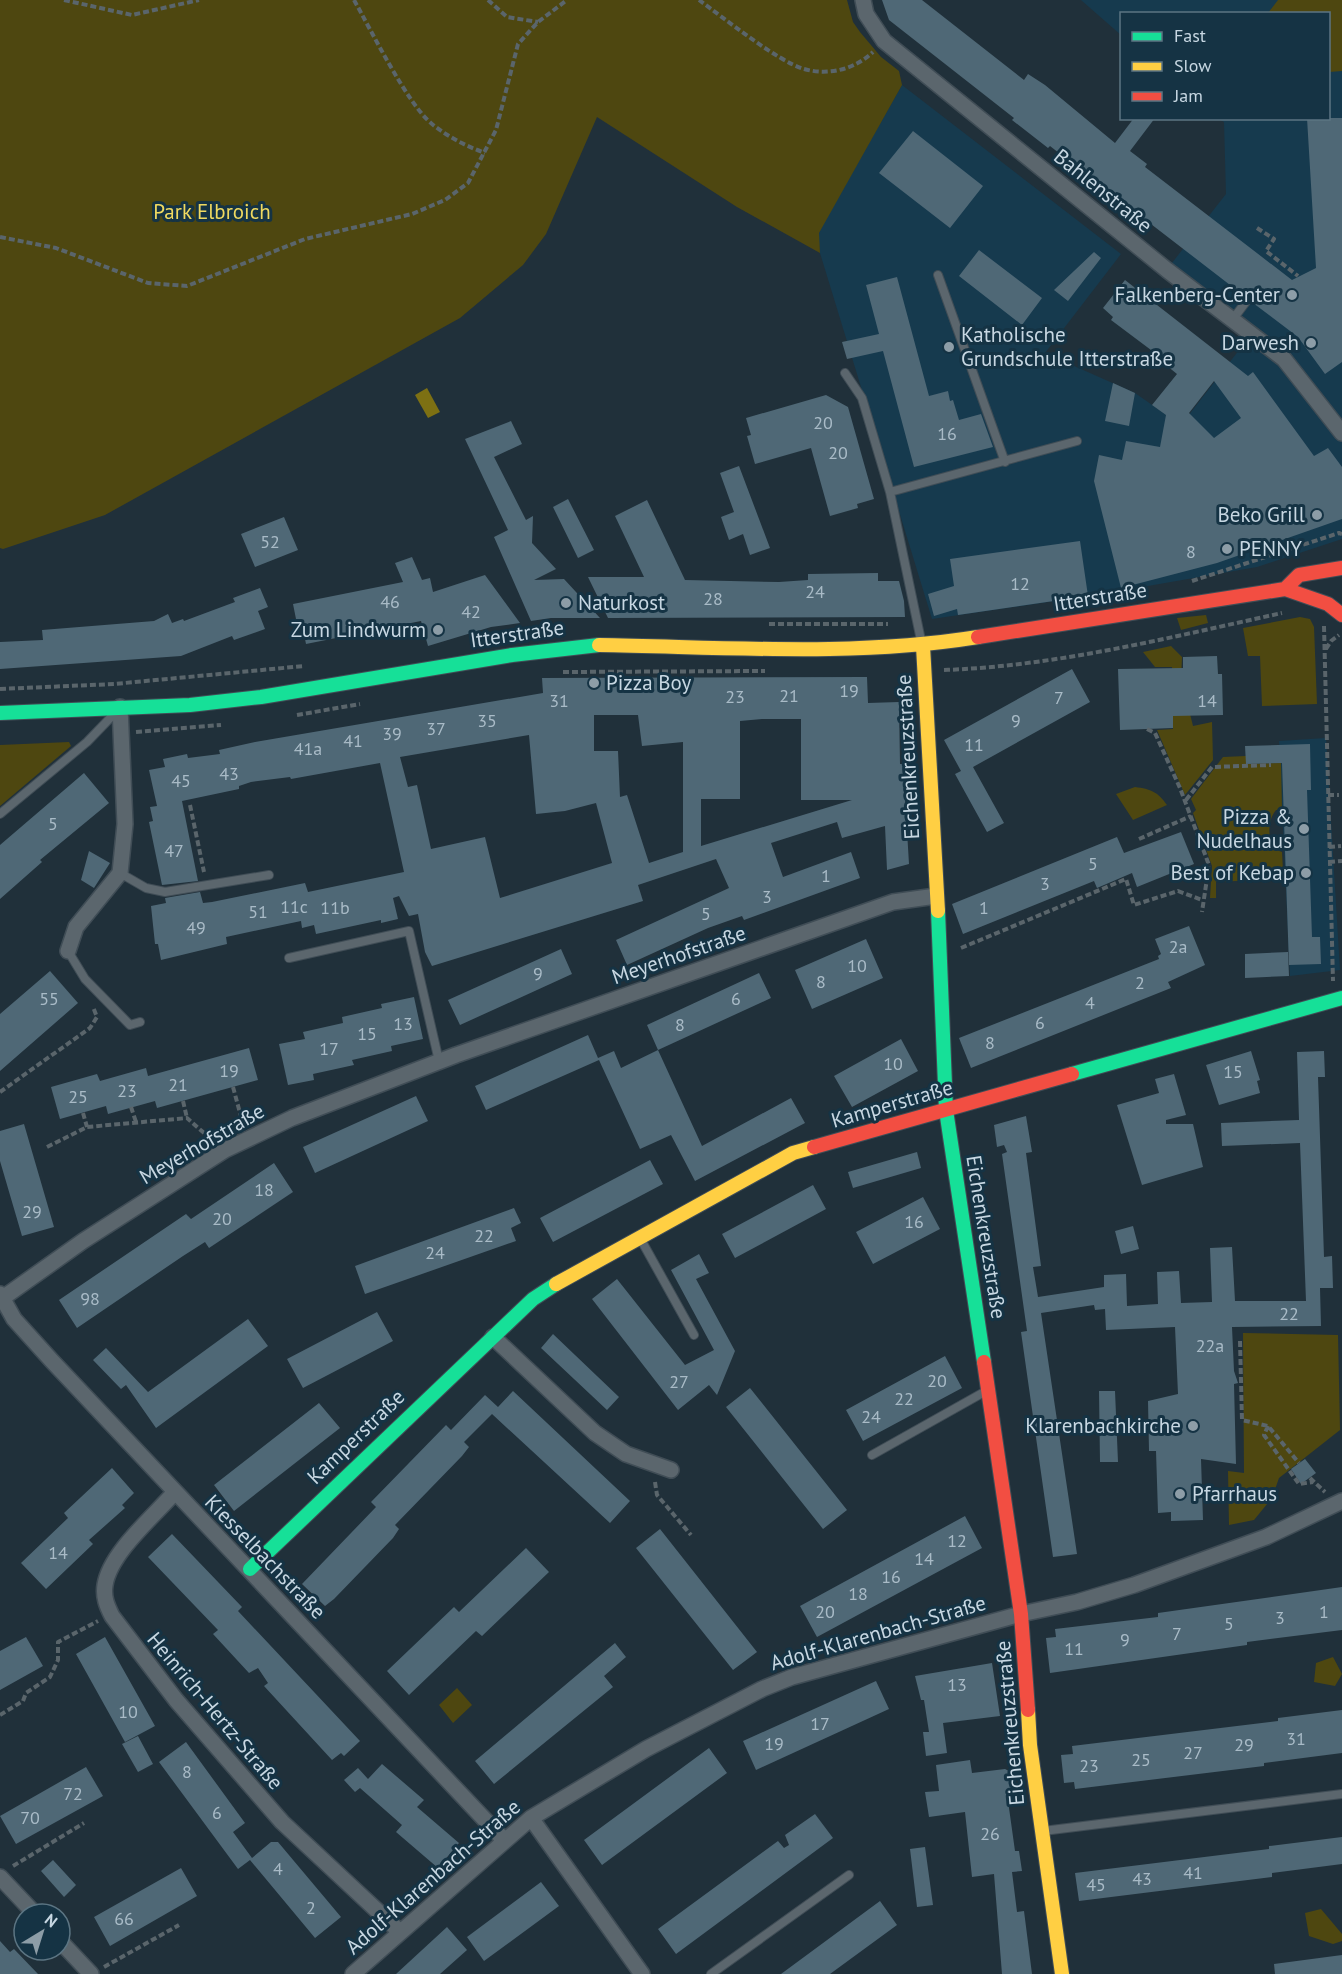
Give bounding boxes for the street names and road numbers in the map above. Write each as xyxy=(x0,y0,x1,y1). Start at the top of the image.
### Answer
street label: Bahlenstraße xyxy=(1049,143,1158,239)
street label: Itterstraße xyxy=(1051,576,1149,617)
street label: Itterstraße xyxy=(468,614,566,653)
street label: Eichenkreuzstraße xyxy=(890,674,925,840)
street label: Meyerhofstraße xyxy=(608,919,749,990)
street label: Kamperstraße xyxy=(828,1073,956,1134)
street label: Meyerhofstraße xyxy=(134,1097,269,1190)
street label: Eichenkreuzstraße xyxy=(960,1153,1013,1321)
street label: Kamperstraße xyxy=(301,1383,410,1490)
street label: Kiesselbachstraße xyxy=(199,1489,332,1625)
street label: Adolf-Klarenbach-Straße xyxy=(767,1589,989,1676)
street label: Heinrich-Hertz-Straße xyxy=(141,1626,289,1795)
street label: Eichenkreuzstraße xyxy=(989,1640,1030,1806)
street label: Adolf-Klarenbach-Straße xyxy=(340,1793,526,1960)

